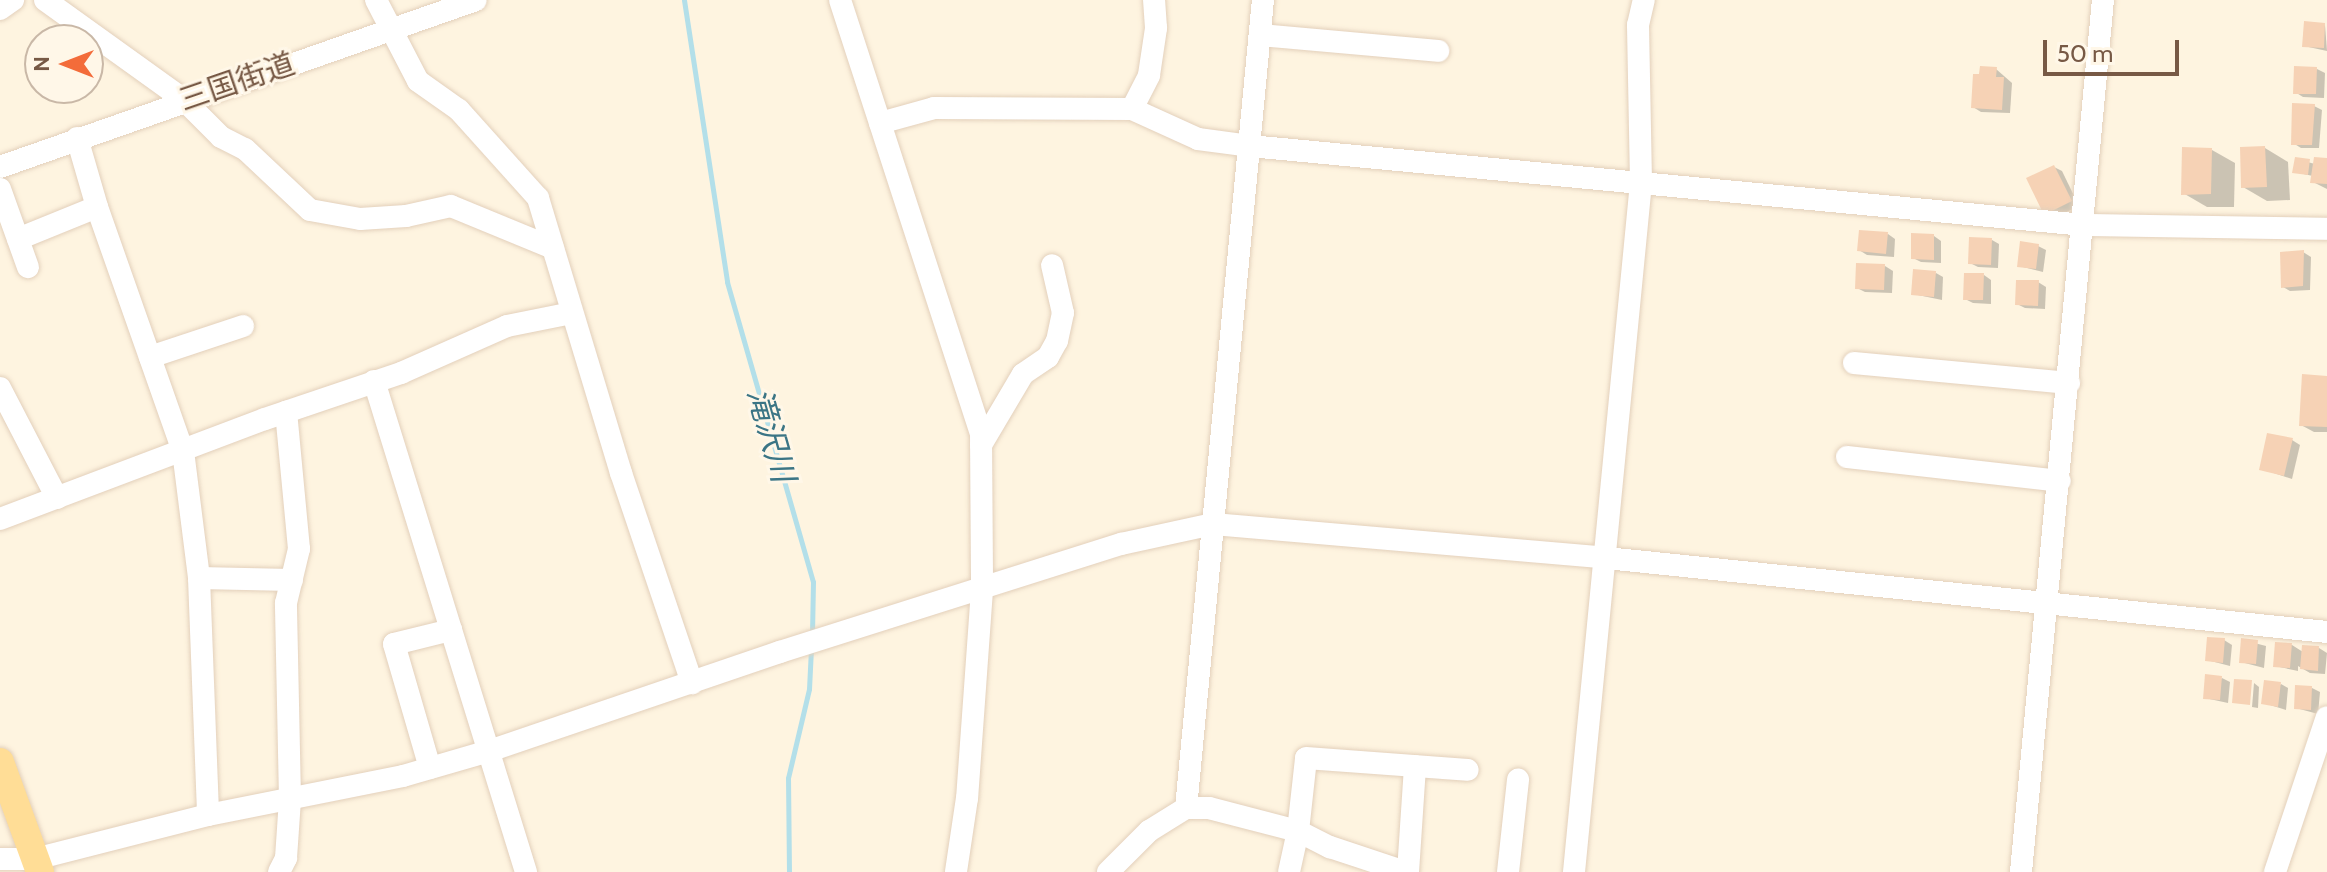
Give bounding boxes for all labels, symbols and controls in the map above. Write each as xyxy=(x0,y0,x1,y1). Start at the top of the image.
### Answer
north arrow xyxy=(24,24,104,104)
scale bar xyxy=(2047,24,2183,74)
text: 50 m xyxy=(2057,39,2113,68)
street label: 三国街道 xyxy=(174,45,300,119)
text: N xyxy=(28,56,55,72)
water label: 滝沢川 xyxy=(739,384,803,486)

